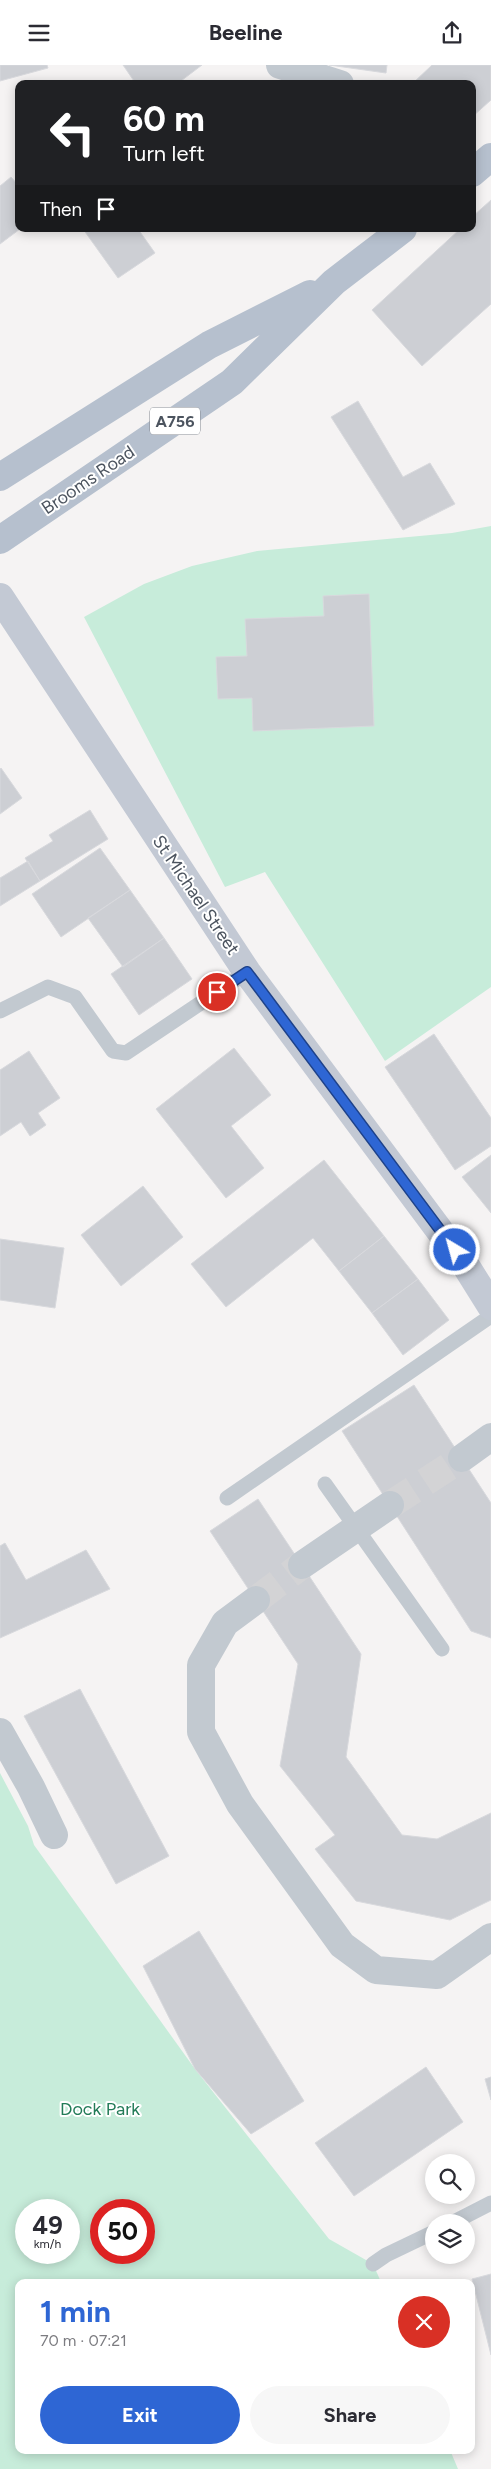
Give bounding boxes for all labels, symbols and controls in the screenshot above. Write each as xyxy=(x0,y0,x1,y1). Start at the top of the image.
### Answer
icon: menu xyxy=(25,19,53,47)
text: Beeline xyxy=(209,19,282,46)
icon: share xyxy=(438,19,466,47)
text: 60 m xyxy=(123,98,205,140)
icon: left xyxy=(40,100,105,165)
text: Turn left xyxy=(123,140,205,167)
icon: arrive xyxy=(92,195,120,223)
text: Then xyxy=(40,198,82,221)
road number: A756 xyxy=(150,407,200,435)
street label: Brooms Road xyxy=(37,441,139,519)
street label: St Michael Street xyxy=(148,831,244,959)
pin xyxy=(196,971,238,1013)
icon: arrive xyxy=(203,978,231,1006)
position arrow xyxy=(428,1223,480,1275)
park label: Dock Park xyxy=(60,2098,140,2120)
map controls xyxy=(425,2154,475,2264)
button: search xyxy=(425,2154,475,2204)
speed limit sign: 50 xyxy=(90,2199,155,2264)
text: 49 xyxy=(32,2210,63,2240)
button: layers xyxy=(425,2214,475,2264)
text: km/h xyxy=(34,2237,61,2251)
text: 1 min xyxy=(40,2293,111,2330)
button: close xyxy=(398,2296,450,2348)
text: 70 m · 07:21 xyxy=(40,2331,127,2350)
button: Exit xyxy=(40,2386,240,2444)
button: Share xyxy=(250,2386,450,2444)

